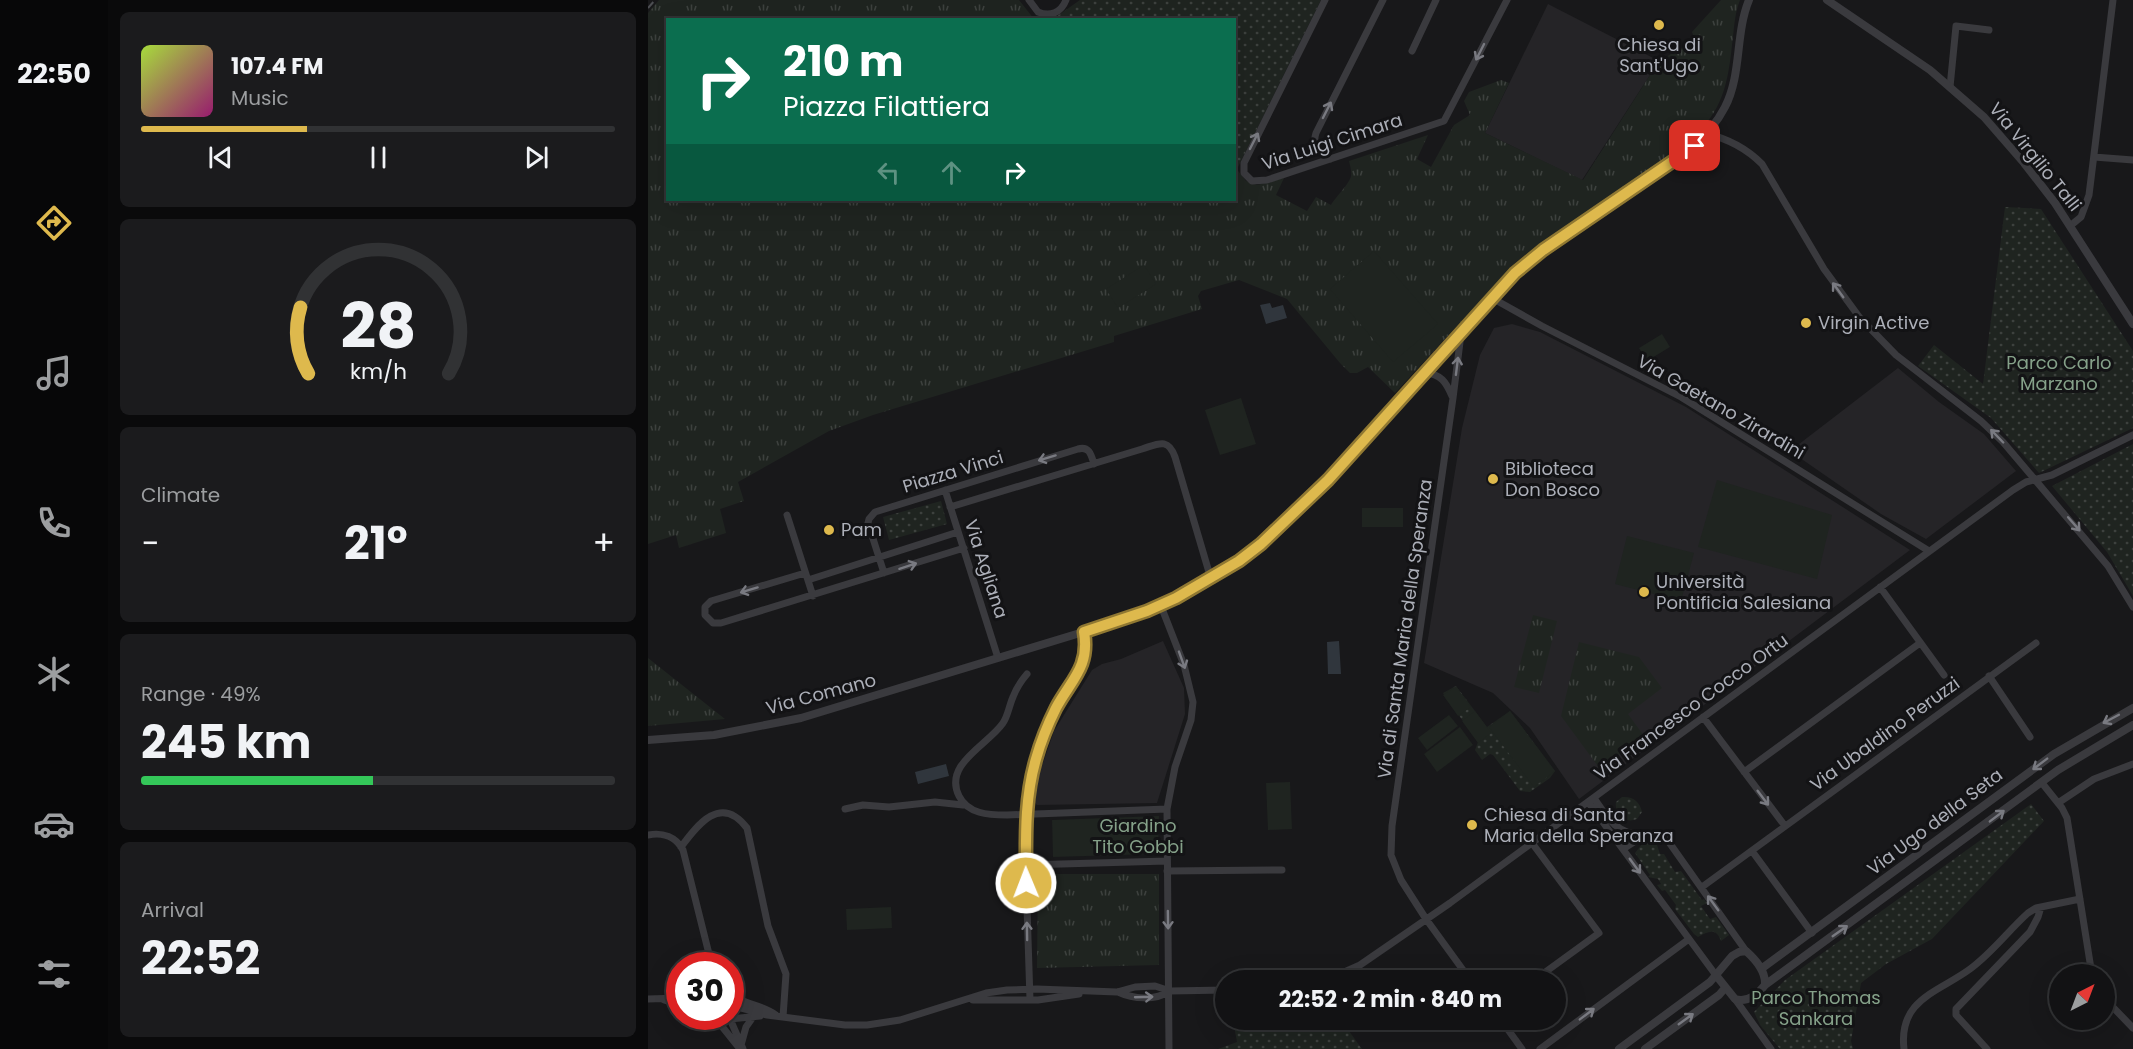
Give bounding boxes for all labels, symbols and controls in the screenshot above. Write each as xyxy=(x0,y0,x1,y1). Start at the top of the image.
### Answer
marker: Chiesa di Sant'Ugo xyxy=(1652,18,1666,32)
text: 210 m xyxy=(783,32,904,91)
place label: Chiesa di Sant'Ugo xyxy=(1617,32,1701,78)
icon: right xyxy=(684,42,762,120)
one-way arrow xyxy=(1474,43,1486,60)
text: 107.4 FM xyxy=(231,51,323,82)
text: 22:50 xyxy=(17,55,91,92)
text: Music xyxy=(231,84,289,112)
text: Piazza Filattiera xyxy=(783,88,990,125)
street label: Via Virgilio Talli xyxy=(1984,97,2087,217)
one-way arrow xyxy=(1322,102,1334,120)
street label: Via Luigi Cimara xyxy=(1258,107,1405,176)
pin xyxy=(1669,120,1720,171)
icon: arrive xyxy=(1678,129,1711,162)
one-way arrow xyxy=(1249,133,1260,151)
icon: previous xyxy=(204,141,237,174)
icon: pause xyxy=(362,141,395,174)
icon: next xyxy=(520,141,553,174)
icon: left xyxy=(872,156,905,189)
icon: ahead xyxy=(935,156,968,189)
icon: right xyxy=(998,156,1031,189)
icon: directions xyxy=(33,202,75,244)
text: 28 xyxy=(340,282,416,370)
one-way arrow xyxy=(1832,283,1845,299)
place label: Virgin Active xyxy=(1818,310,1930,335)
marker: Virgin Active xyxy=(1799,316,1813,330)
street label: Via Gaetano Zirardini xyxy=(1633,348,1810,465)
park label: Parco Carlo Marzano xyxy=(2006,350,2112,396)
icon: music xyxy=(33,352,75,394)
text: km/h xyxy=(349,357,407,388)
one-way arrow xyxy=(1452,357,1463,377)
one-way arrow xyxy=(1990,428,2004,443)
street label: Piazza Vinci xyxy=(900,444,1006,499)
one-way arrow xyxy=(1038,453,1057,464)
place label: Biblioteca Don Bosco xyxy=(1505,456,1600,502)
marker: Biblioteca Don Bosco xyxy=(1486,472,1500,486)
street label: Via di Santa Maria della Speranza xyxy=(1371,477,1438,780)
text: Climate xyxy=(141,481,220,509)
icon: phone xyxy=(33,502,75,544)
text: 21° xyxy=(344,512,408,575)
street label: Via Agliana xyxy=(959,516,1014,621)
one-way arrow xyxy=(2067,516,2080,532)
place label: Pam xyxy=(841,517,882,542)
text: − xyxy=(141,520,159,567)
text: + xyxy=(592,520,615,567)
marker: Pam xyxy=(822,523,836,537)
one-way arrow xyxy=(898,559,917,570)
place label: Università Pontificia Salesiana xyxy=(1656,569,1831,615)
one-way arrow xyxy=(740,585,759,596)
marker: Università Pontificia Salesiana xyxy=(1637,585,1651,599)
street label: Via Francesco Cocco Ortu xyxy=(1589,628,1793,786)
one-way arrow xyxy=(1178,651,1189,669)
icon: climate xyxy=(33,653,75,695)
street label: Via Comano xyxy=(763,667,879,720)
street label: Via Ubaldino Peruzzi xyxy=(1805,671,1965,796)
text: Range · 49% xyxy=(141,680,261,708)
text: 245 km xyxy=(141,711,311,774)
one-way arrow xyxy=(2103,713,2120,725)
one-way arrow xyxy=(2033,758,2049,770)
street label: Via Ugo della Seta xyxy=(1862,762,2008,881)
one-way arrow xyxy=(1757,790,1770,806)
place label: Chiesa di Santa Maria della Speranza xyxy=(1484,802,1674,848)
icon: car xyxy=(33,803,75,845)
one-way arrow xyxy=(1989,809,2005,822)
park label: Giardino Tito Gobbi xyxy=(1092,813,1184,859)
marker: Chiesa di Santa Maria della Speranza xyxy=(1465,818,1479,832)
position arrow xyxy=(994,851,1058,915)
one-way arrow xyxy=(1629,858,1641,874)
one-way arrow xyxy=(1707,895,1719,911)
text: Arrival xyxy=(141,896,204,924)
one-way arrow xyxy=(1162,909,1174,929)
one-way arrow xyxy=(1021,921,1033,941)
one-way arrow xyxy=(1831,925,1848,937)
text: 22:52 xyxy=(141,927,260,990)
speed limit sign: 30 xyxy=(666,952,744,1030)
icon: filters xyxy=(33,953,75,995)
north arrow xyxy=(2049,964,2115,1030)
map controls xyxy=(2049,964,2115,1030)
text: 22:52 · 2 min · 840 m xyxy=(1279,984,1502,1015)
park label: Parco Thomas Sankara xyxy=(1751,985,1881,1031)
one-way arrow xyxy=(1133,991,1153,1003)
one-way arrow xyxy=(1578,1008,1594,1021)
one-way arrow xyxy=(1677,1013,1693,1025)

